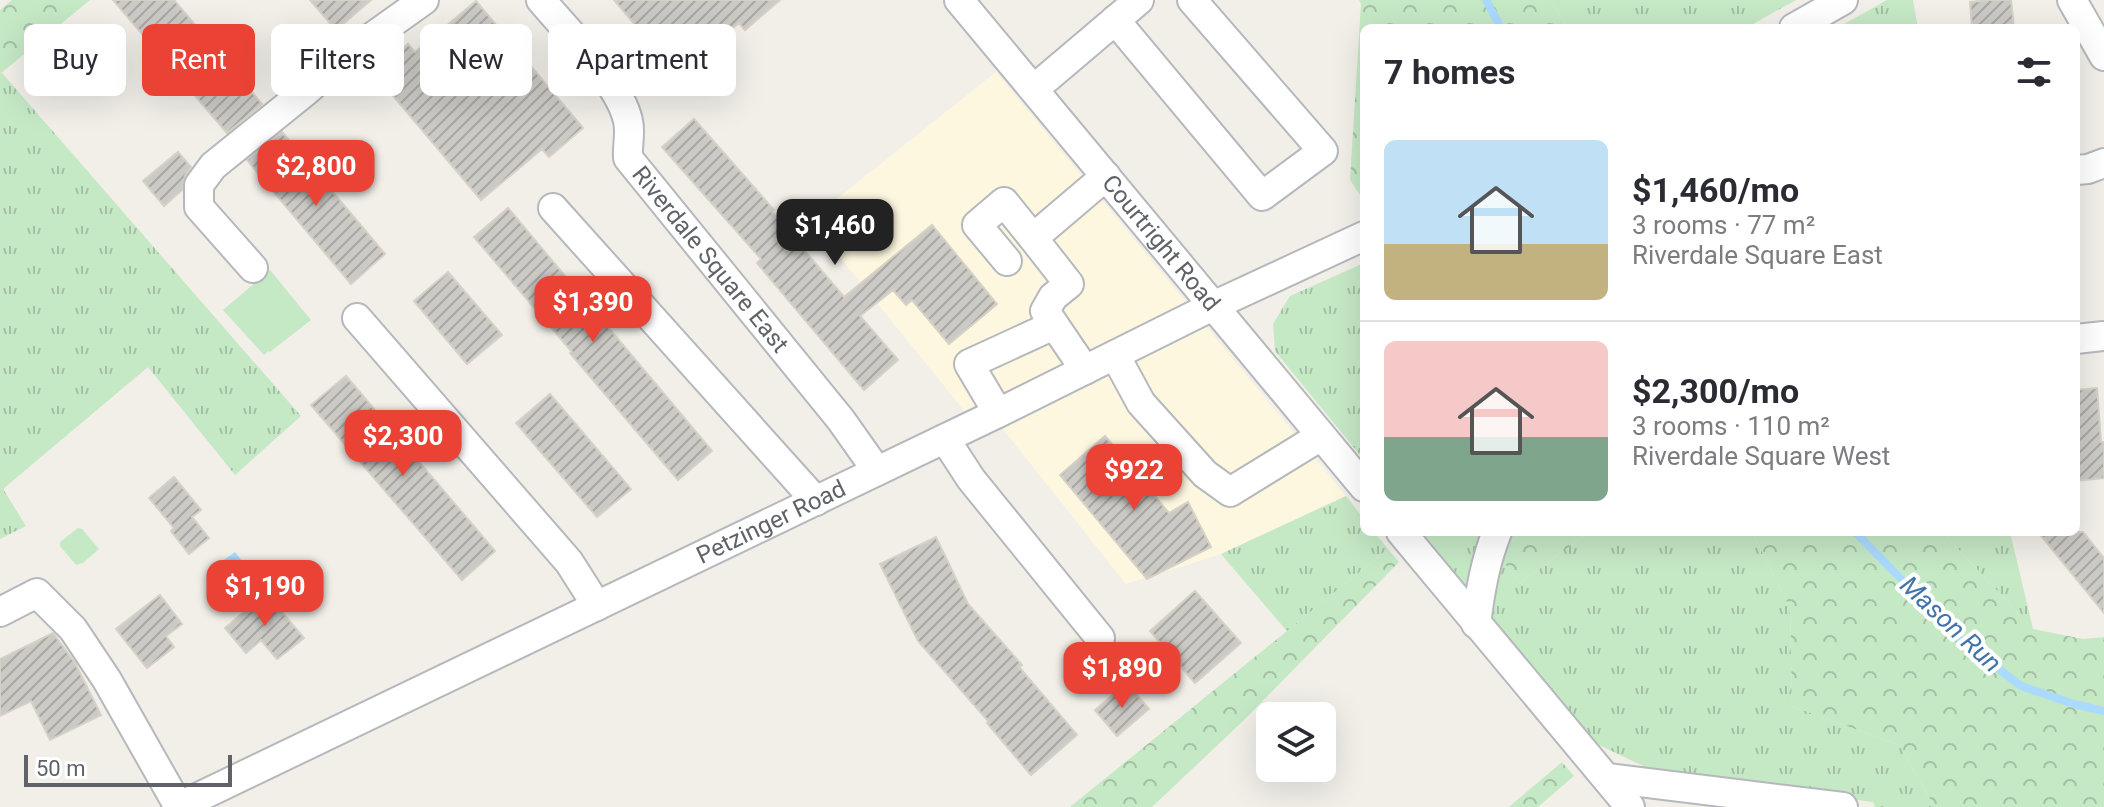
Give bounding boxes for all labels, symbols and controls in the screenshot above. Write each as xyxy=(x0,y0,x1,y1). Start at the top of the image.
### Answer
chip: Buy xyxy=(24,24,126,96)
chip: Rent xyxy=(142,24,255,96)
chip: Filters xyxy=(271,24,404,96)
chip: New xyxy=(420,24,532,96)
chip: Apartment xyxy=(548,24,736,96)
icon: filters xyxy=(2012,50,2056,94)
text: 7 homes xyxy=(1384,52,1515,92)
pin: $2,800 xyxy=(251,140,381,208)
text: $2,800 xyxy=(276,151,356,181)
street label: Riverdale Square East xyxy=(626,161,794,358)
street label: Courtright Road xyxy=(1096,169,1226,317)
text: $1,460/mo xyxy=(1632,170,1799,210)
icon: home xyxy=(1448,172,1544,268)
pin: $1,460 xyxy=(770,199,900,267)
text: $1,460 xyxy=(795,210,875,240)
text: 3 rooms · 77 m² xyxy=(1632,210,1815,240)
text: Riverdale Square East xyxy=(1632,240,1883,270)
pin: $1,390 xyxy=(528,276,658,344)
text: $1,390 xyxy=(553,287,633,317)
text: $2,300/mo xyxy=(1632,371,1799,411)
icon: home xyxy=(1448,373,1544,469)
pin: $2,300 xyxy=(338,410,468,478)
text: 3 rooms · 110 m² xyxy=(1632,411,1830,441)
text: $2,300 xyxy=(363,421,443,451)
text: Riverdale Square West xyxy=(1632,441,1890,471)
pin: $922 xyxy=(1087,444,1181,512)
text: $922 xyxy=(1104,455,1164,485)
street label: Petzinger Road xyxy=(692,474,850,570)
pin: $1,190 xyxy=(200,560,330,628)
water label: Mason Run xyxy=(1894,570,2008,678)
text: $1,190 xyxy=(225,571,305,601)
pin: $1,890 xyxy=(1057,642,1187,710)
text: $1,890 xyxy=(1082,653,1162,683)
map controls xyxy=(1256,702,1336,782)
button: layers xyxy=(1256,702,1336,782)
scale bar xyxy=(24,751,232,787)
text: 50 m xyxy=(36,756,85,781)

